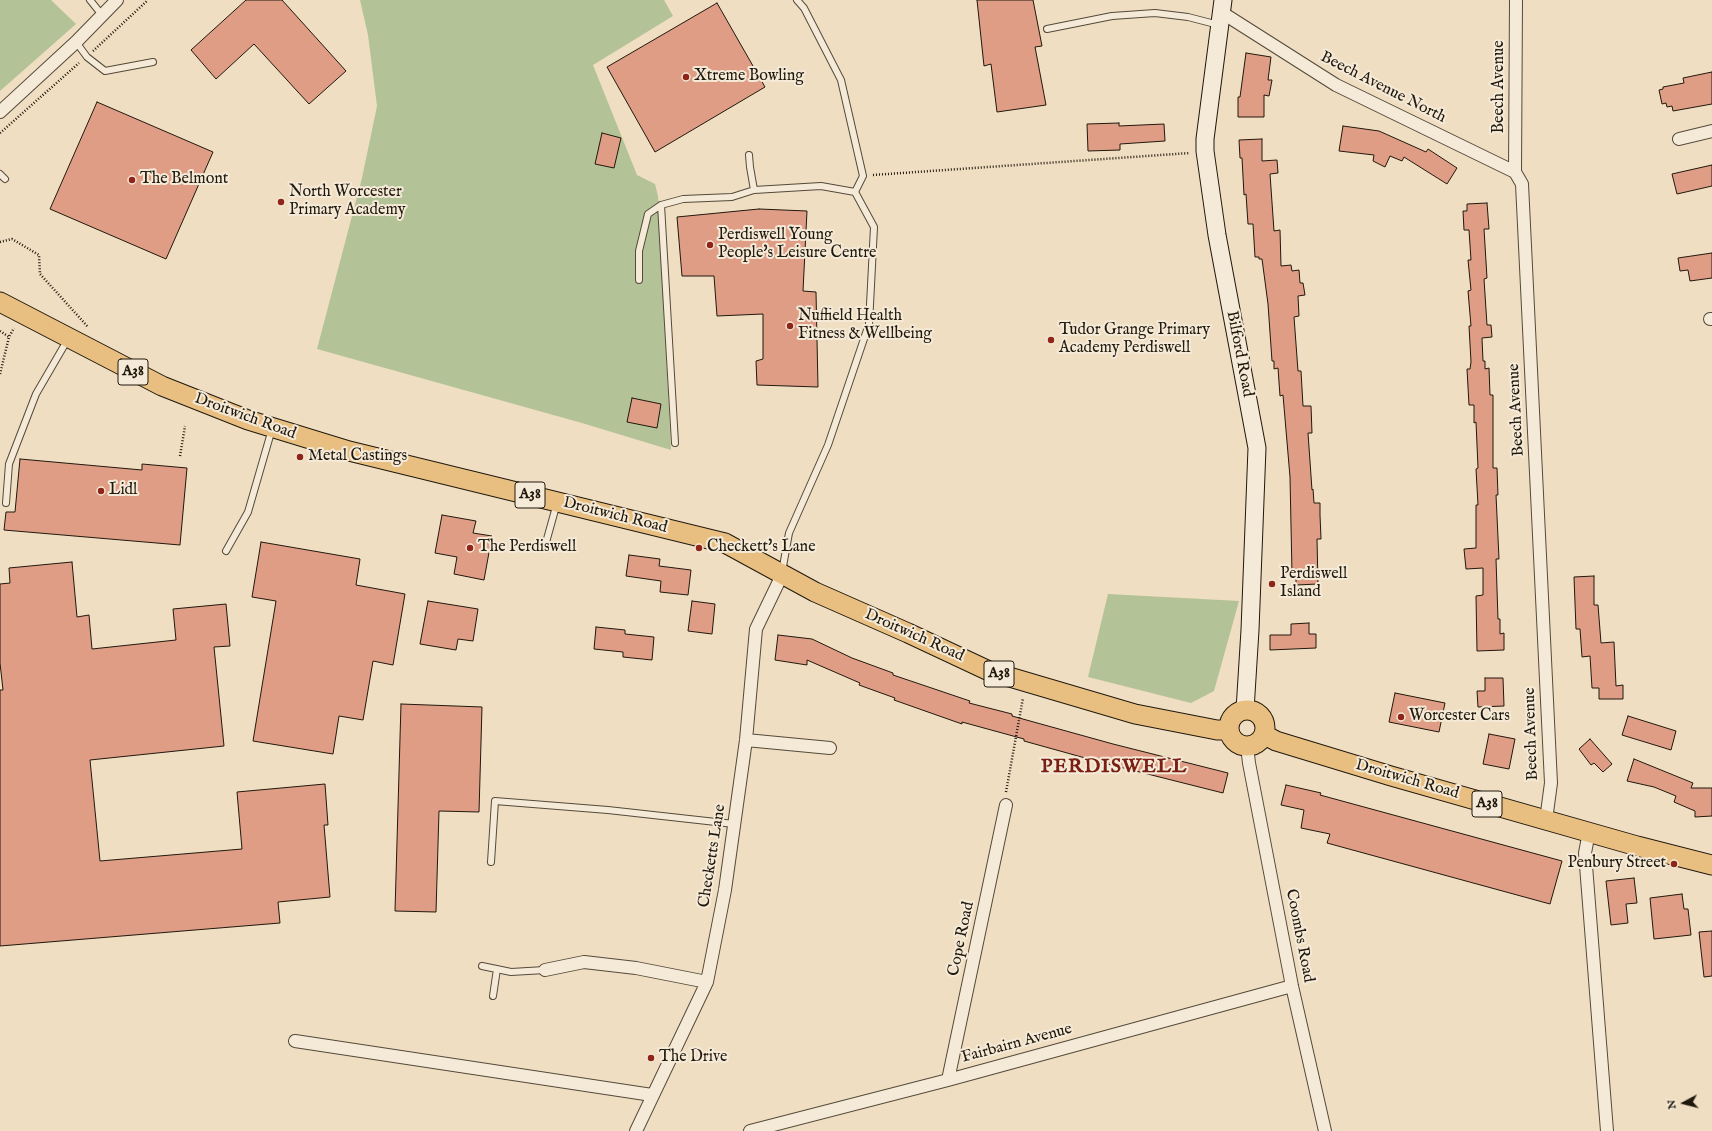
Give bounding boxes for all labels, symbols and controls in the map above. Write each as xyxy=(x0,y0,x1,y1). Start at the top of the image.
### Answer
street label: Beech Avenue xyxy=(1490,40,1510,134)
street label: Beech Avenue North xyxy=(1317,48,1449,128)
place label: Xtreme Bowling xyxy=(694,67,804,87)
marker: Xtreme Bowling xyxy=(681,72,691,82)
place label: The Belmont xyxy=(140,170,228,190)
marker: The Belmont xyxy=(127,175,137,185)
place label: North Worcester Primary Academy xyxy=(289,183,406,221)
marker: North Worcester Primary Academy xyxy=(276,197,286,207)
place label: Perdiswell Young People's Leisure Centre xyxy=(718,226,876,264)
marker: Perdiswell Young People's Leisure Centre xyxy=(705,240,715,250)
place label: Nuffield Health Fitness & Wellbeing xyxy=(798,307,932,345)
street label: Bilford Road xyxy=(1221,309,1257,399)
marker: Nuffield Health Fitness & Wellbeing xyxy=(785,321,795,331)
place label: Tudor Grange Primary Academy Perdiswell xyxy=(1059,321,1210,359)
marker: Tudor Grange Primary Academy Perdiswell xyxy=(1046,335,1056,345)
road number: A38 xyxy=(118,359,148,385)
street label: Beech Avenue xyxy=(1505,363,1529,457)
street label: Droitwich Road xyxy=(192,390,298,444)
place label: Metal Castings xyxy=(308,447,407,467)
marker: Metal Castings xyxy=(295,452,305,462)
place label: Lidl xyxy=(109,481,138,501)
road number: A38 xyxy=(515,482,545,508)
marker: Lidl xyxy=(96,486,106,496)
street label: Droitwich Road xyxy=(561,494,669,538)
place label: The Perdiswell xyxy=(478,538,576,558)
place label: Checkett's Lane xyxy=(707,538,815,558)
marker: The Perdiswell xyxy=(465,543,475,553)
marker: Checkett's Lane xyxy=(694,543,704,553)
place label: Perdiswell Island xyxy=(1280,565,1347,603)
marker: Perdiswell Island xyxy=(1267,579,1277,589)
street label: Droitwich Road xyxy=(861,606,967,666)
road number: A38 xyxy=(984,661,1014,687)
street label: Beech Avenue xyxy=(1521,687,1543,781)
place label: Worcester Cars xyxy=(1409,707,1510,727)
marker: Worcester Cars xyxy=(1396,712,1406,722)
district label: PERDISWELL xyxy=(1041,756,1187,780)
street label: Droitwich Road xyxy=(1353,756,1461,804)
road number: A38 xyxy=(1472,791,1502,817)
street label: Checketts Lane xyxy=(695,803,731,909)
place label: Penbury Street xyxy=(1567,854,1666,874)
marker: Penbury Street xyxy=(1669,859,1679,869)
street label: Coombs Road xyxy=(1281,888,1317,984)
street label: Cope Road xyxy=(945,900,979,978)
street label: Fairbairn Avenue xyxy=(960,1020,1074,1068)
place label: The Drive xyxy=(659,1048,727,1068)
marker: The Drive xyxy=(646,1053,656,1063)
north arrow xyxy=(1664,1083,1704,1123)
text: N xyxy=(1665,1099,1680,1110)

